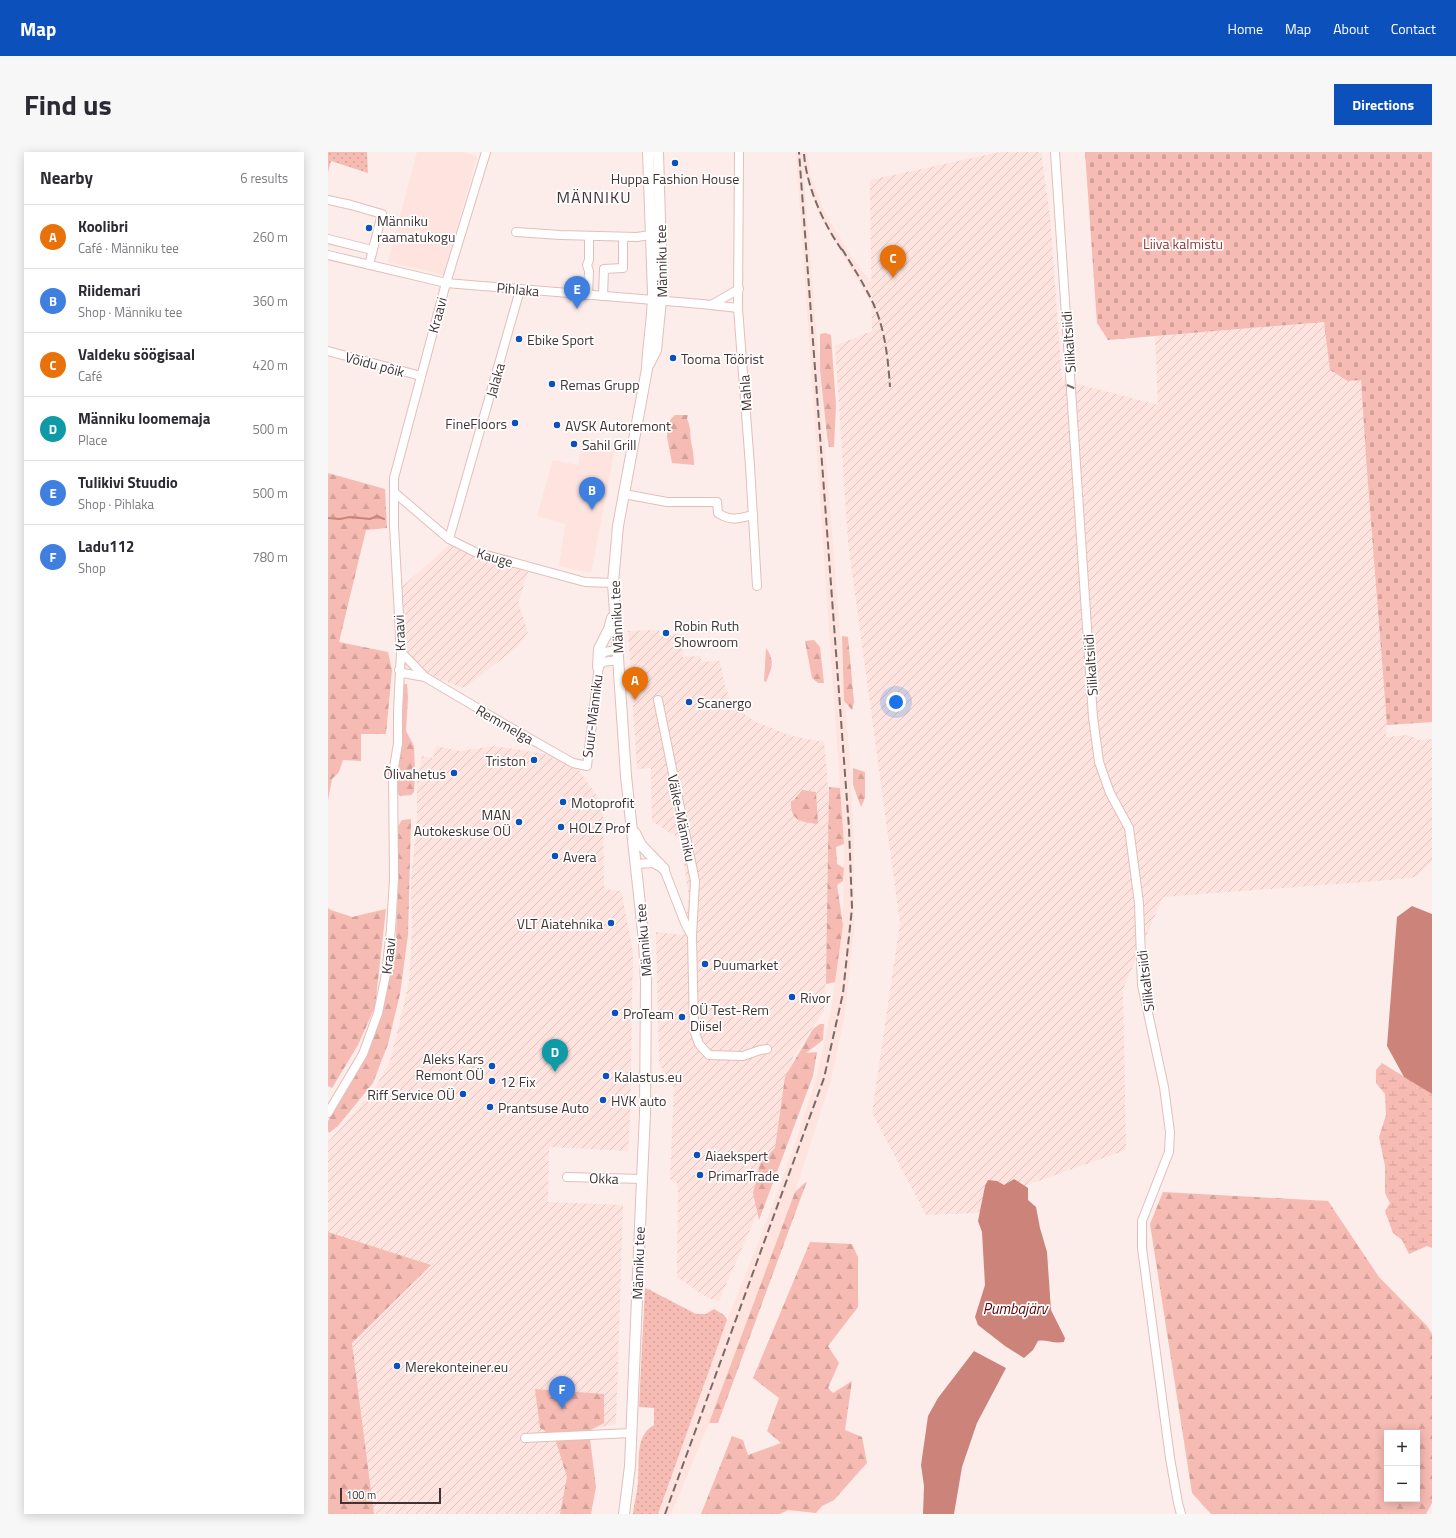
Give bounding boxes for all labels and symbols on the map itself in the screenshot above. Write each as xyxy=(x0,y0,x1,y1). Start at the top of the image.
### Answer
marker: Huppa Fashion House xyxy=(670,158,680,168)
place label: Huppa Fashion House xyxy=(611,168,739,189)
district label: MÄNNIKU xyxy=(557,185,631,209)
place label: Männiku raamatukogu xyxy=(377,210,455,247)
marker: Männiku raamatukogu xyxy=(364,223,374,233)
street label: Männiku tee xyxy=(650,224,672,298)
park label: Liiva kalmistu xyxy=(1143,233,1223,254)
pin: C xyxy=(880,245,906,278)
pin: E xyxy=(564,276,590,309)
street label: Pihlaka xyxy=(496,277,540,301)
street label: Kraavi xyxy=(422,295,452,335)
street label: Silikaltsiidi xyxy=(1055,310,1081,374)
place label: Ebike Sport xyxy=(527,329,594,350)
marker: Ebike Sport xyxy=(514,334,524,344)
street label: Võidu põik xyxy=(343,346,407,382)
place label: Tooma Töörist xyxy=(681,348,764,369)
marker: Tooma Töörist xyxy=(668,353,678,363)
street label: Jalaka xyxy=(480,360,510,400)
place label: Remas Grupp xyxy=(560,374,640,395)
street label: Mahla xyxy=(733,374,757,412)
marker: Remas Grupp xyxy=(547,379,557,389)
place label: FineFloors xyxy=(445,413,507,434)
place label: AVSK Autoremont xyxy=(565,415,671,436)
marker: FineFloors xyxy=(510,418,520,428)
marker: AVSK Autoremont xyxy=(552,420,562,430)
place label: Sahil Grill xyxy=(582,434,637,455)
marker: Sahil Grill xyxy=(569,439,579,449)
pin: B xyxy=(579,477,605,510)
street label: Kauge xyxy=(474,542,516,572)
street label: Männiku tee xyxy=(604,580,628,654)
street label: Kraavi xyxy=(388,614,410,652)
place label: Robin Ruth Showroom xyxy=(674,615,739,652)
marker: Robin Ruth Showroom xyxy=(661,628,671,638)
street label: Silikaltsiidi xyxy=(1077,633,1103,697)
pin: A xyxy=(622,667,648,700)
street label: Suur-Männiku xyxy=(576,673,608,759)
place label: Scanergo xyxy=(697,692,752,713)
your location xyxy=(886,692,906,712)
marker: Scanergo xyxy=(684,697,694,707)
street label: Remmelga xyxy=(472,699,538,749)
place label: Triston xyxy=(486,750,526,771)
marker: Triston xyxy=(529,755,539,765)
place label: Õlivahetus xyxy=(383,763,446,784)
marker: Õlivahetus xyxy=(449,768,459,778)
street label: Väike-Männiku xyxy=(663,772,701,864)
place label: Motoprofit xyxy=(571,792,635,813)
marker: Motoprofit xyxy=(558,797,568,807)
place label: MAN Autokeskuse OÜ xyxy=(414,804,511,841)
marker: MAN Autokeskuse OÜ xyxy=(514,817,524,827)
place label: HOLZ Prof xyxy=(569,817,630,838)
marker: HOLZ Prof xyxy=(556,822,566,832)
place label: Avera xyxy=(563,846,597,867)
marker: Avera xyxy=(550,851,560,861)
street label: Männiku tee xyxy=(629,903,657,977)
place label: VLT Aiatehnika xyxy=(517,913,603,934)
marker: VLT Aiatehnika xyxy=(606,918,616,928)
street label: Kraavi xyxy=(375,937,401,975)
street label: Silikaltsiidi xyxy=(1131,949,1159,1013)
place label: Puumarket xyxy=(713,954,778,975)
marker: Puumarket xyxy=(700,959,710,969)
place label: Rivor xyxy=(800,987,831,1008)
marker: Rivor xyxy=(787,992,797,1002)
place label: OÜ Test-Rem Diisel xyxy=(690,999,769,1036)
place label: ProTeam xyxy=(623,1003,674,1024)
marker: ProTeam xyxy=(610,1008,620,1018)
marker: OÜ Test-Rem Diisel xyxy=(677,1012,687,1022)
pin: D xyxy=(542,1039,568,1072)
place label: Aleks Kars Remont OÜ xyxy=(416,1048,484,1085)
marker: Aleks Kars Remont OÜ xyxy=(487,1061,497,1071)
place label: Kalastus.eu xyxy=(614,1066,682,1087)
place label: 12 Fix xyxy=(500,1071,536,1092)
marker: Kalastus.eu xyxy=(601,1071,611,1081)
marker: 12 Fix xyxy=(487,1076,497,1086)
place label: Riff Service OÜ xyxy=(367,1084,455,1105)
marker: Riff Service OÜ xyxy=(458,1089,468,1099)
place label: HVK auto xyxy=(611,1090,666,1111)
marker: HVK auto xyxy=(598,1095,608,1105)
place label: Prantsuse Auto xyxy=(498,1097,589,1118)
marker: Prantsuse Auto xyxy=(485,1102,495,1112)
place label: Aiaekspert xyxy=(705,1145,768,1166)
marker: Aiaekspert xyxy=(692,1150,702,1160)
place label: PrimarTrade xyxy=(708,1165,779,1186)
street label: Okka xyxy=(589,1167,619,1189)
marker: PrimarTrade xyxy=(695,1170,705,1180)
street label: Männiku tee xyxy=(626,1226,650,1300)
water label: Pumbajärv xyxy=(983,1297,1049,1320)
place label: Merekonteiner.eu xyxy=(405,1356,508,1377)
marker: Merekonteiner.eu xyxy=(392,1361,402,1371)
pin: F xyxy=(549,1376,575,1409)
scale bar xyxy=(340,1486,441,1505)

